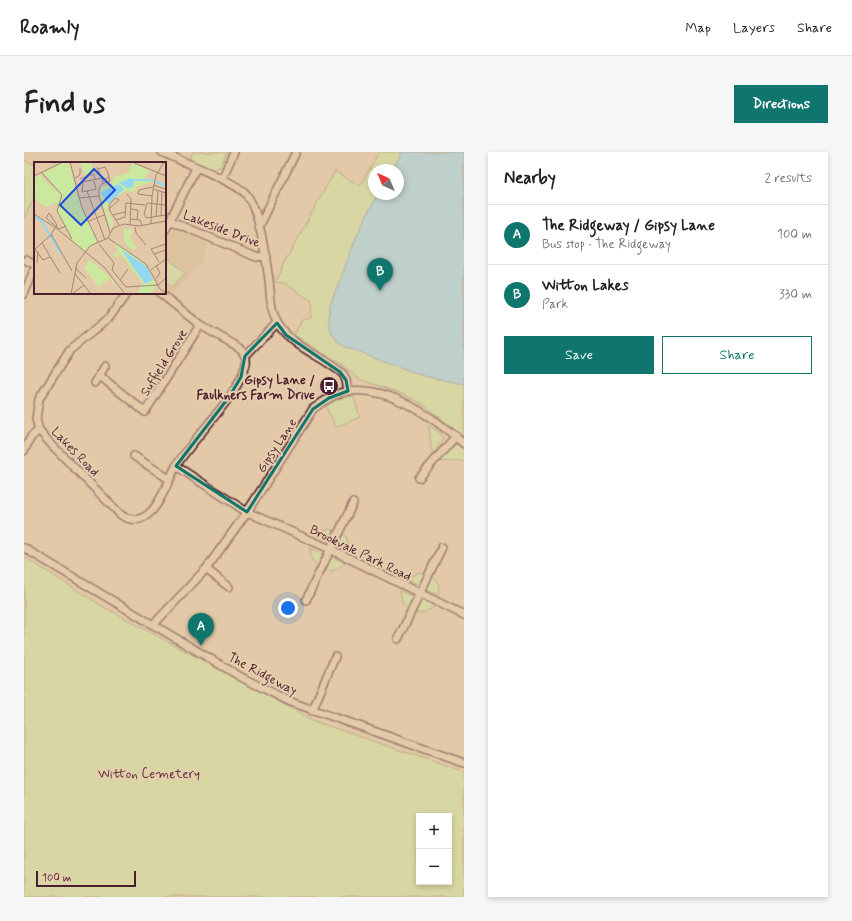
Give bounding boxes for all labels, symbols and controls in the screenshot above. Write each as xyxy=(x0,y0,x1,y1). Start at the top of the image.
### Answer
text: Roamly xyxy=(20,15,79,40)
text: Map xyxy=(685,19,711,37)
text: Layers xyxy=(733,19,775,37)
text: Share xyxy=(797,19,832,37)
button: Directions xyxy=(734,85,828,123)
text: Find us xyxy=(24,86,105,123)
inset map xyxy=(34,162,166,294)
north arrow xyxy=(368,164,404,200)
text: Nearby xyxy=(504,167,556,189)
text: 2 results xyxy=(765,170,812,187)
street label: Lakeside Drive xyxy=(180,207,262,252)
text: The Ridgeway / Gipsy Lane xyxy=(542,216,715,236)
text: A xyxy=(513,226,521,243)
text: 100 m xyxy=(777,226,812,243)
text: Bus stop · The Ridgeway xyxy=(542,236,671,253)
pin: B xyxy=(367,258,393,291)
text: Witton Lakes xyxy=(542,276,629,296)
text: B xyxy=(513,286,521,303)
text: 330 m xyxy=(779,286,812,303)
text: Park xyxy=(542,296,568,313)
street label: Suffield Grove xyxy=(137,326,192,400)
button: Save xyxy=(504,336,654,374)
button: Share xyxy=(662,336,812,374)
place label: Gipsy Lane / Faulkners Farm Drive xyxy=(196,372,315,404)
bus stop icon: Gipsy Lane / Faulkners Farm Drive xyxy=(318,375,340,397)
street label: Gipsy Lane xyxy=(253,415,301,476)
street label: Lakes Road xyxy=(47,424,103,480)
street label: Brookvale Park Road xyxy=(307,521,414,585)
your location xyxy=(278,598,298,618)
pin: A xyxy=(188,613,214,646)
street label: The Ridgeway xyxy=(224,649,300,701)
park label: Witton Cemetery xyxy=(98,766,200,783)
map controls xyxy=(416,813,452,885)
button: + xyxy=(416,813,452,849)
button: − xyxy=(416,849,452,885)
scale bar xyxy=(36,869,136,888)
text: 100 m xyxy=(42,871,72,885)

